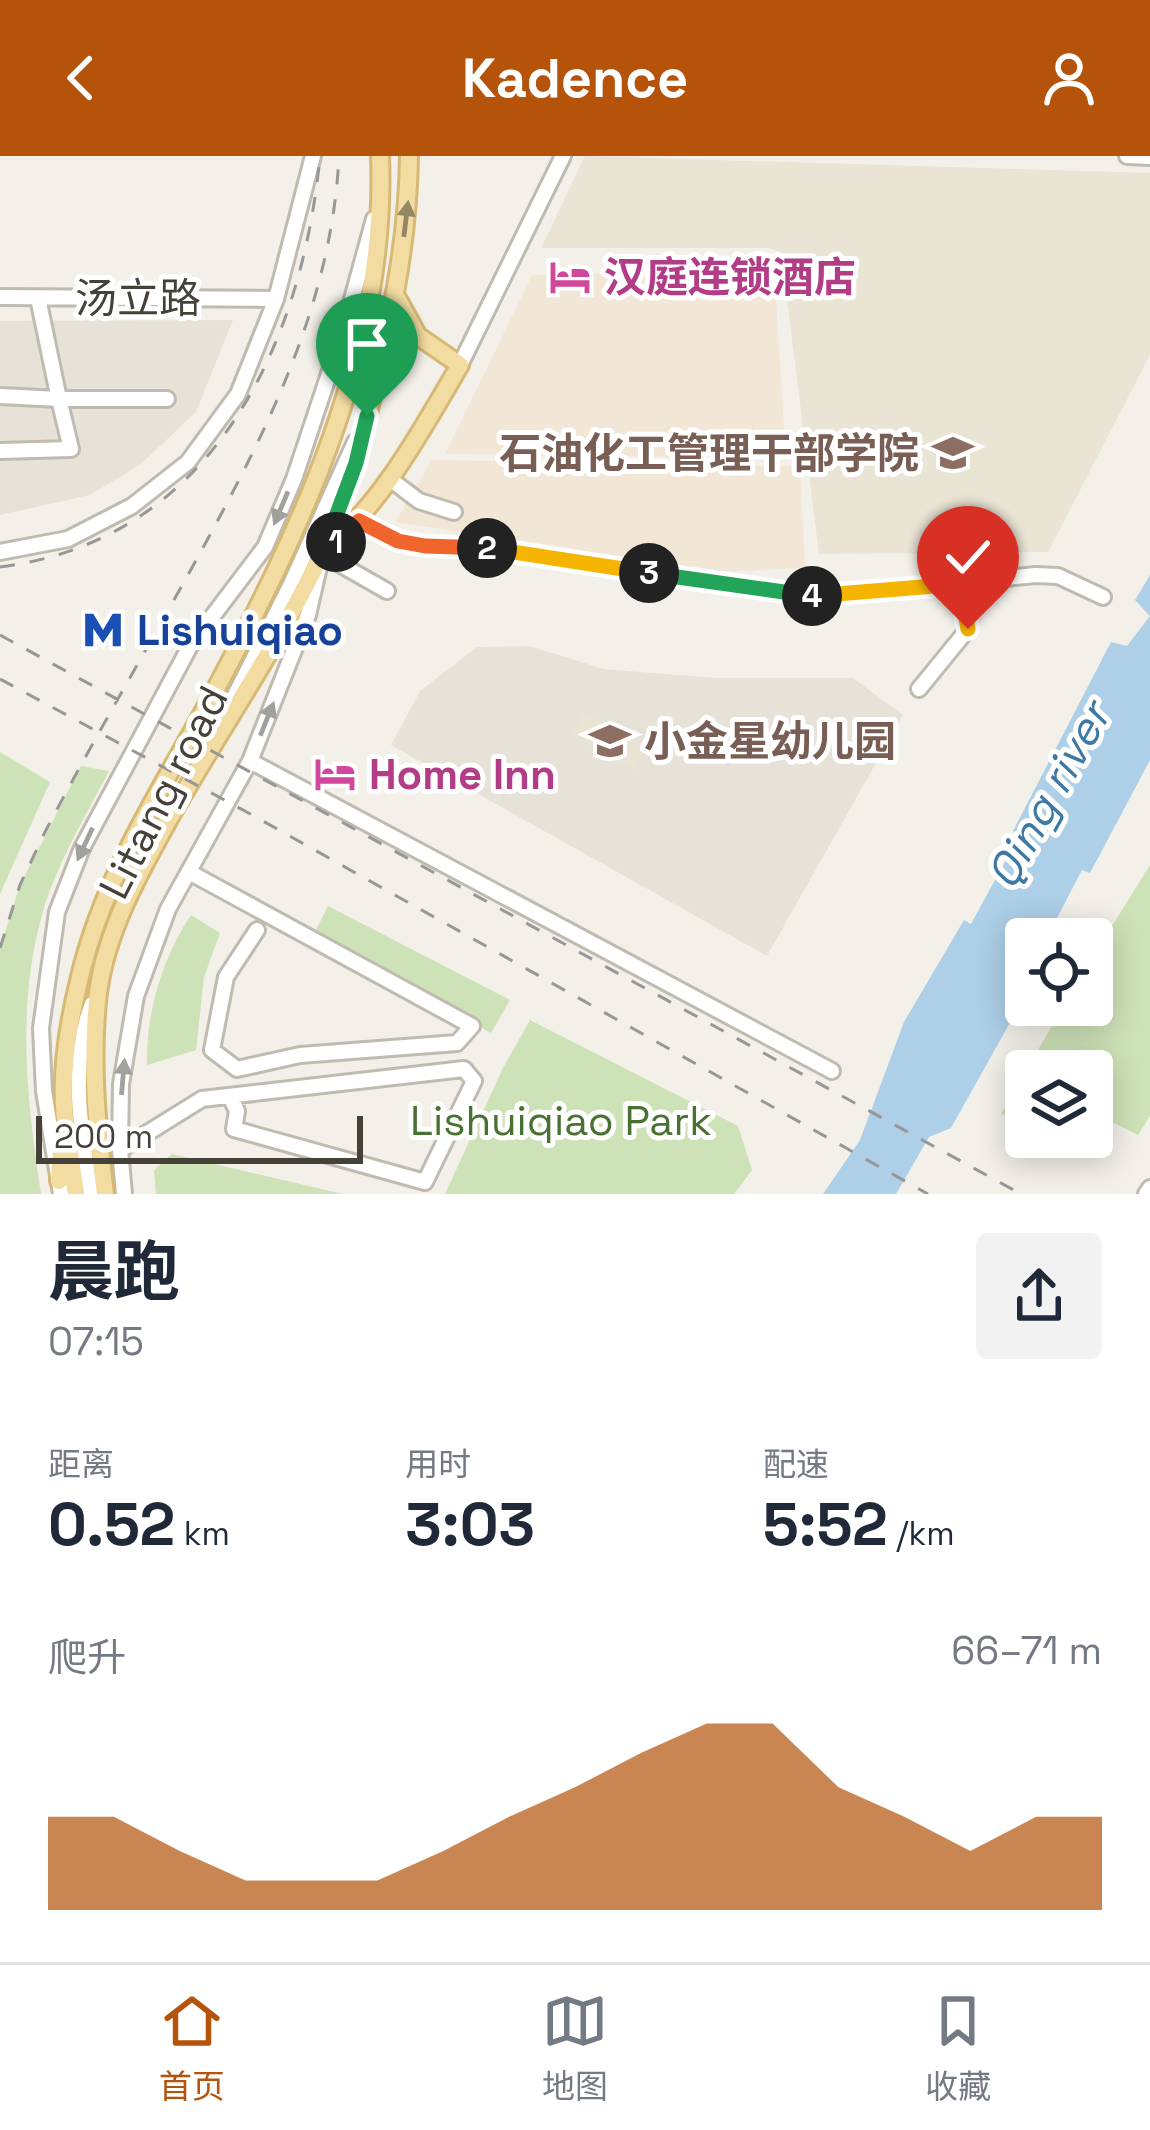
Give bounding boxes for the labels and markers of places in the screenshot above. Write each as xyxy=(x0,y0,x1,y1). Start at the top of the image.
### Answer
place label: 汉庭连锁酒店 xyxy=(604,251,856,304)
hotel icon: 汉庭连锁酒店 xyxy=(547,254,593,300)
pin xyxy=(316,293,418,416)
place label: 石油化工管理干部学院 xyxy=(499,427,919,480)
school or university icon: 石油化工管理干部学院 xyxy=(930,430,976,476)
pin xyxy=(917,506,1019,629)
pin: 1 xyxy=(306,512,366,572)
pin: 2 xyxy=(457,518,517,578)
pin: 3 xyxy=(619,543,679,603)
pin: 4 xyxy=(782,566,842,626)
place label: Lishuiqiao xyxy=(137,604,343,657)
metro station icon: Lishuiqiao xyxy=(80,607,126,653)
place label: 小金星幼儿园 xyxy=(644,715,896,768)
school or university icon: 小金星幼儿园 xyxy=(587,718,633,764)
place label: Home Inn xyxy=(369,748,556,801)
hotel icon: Home Inn xyxy=(312,751,358,797)

